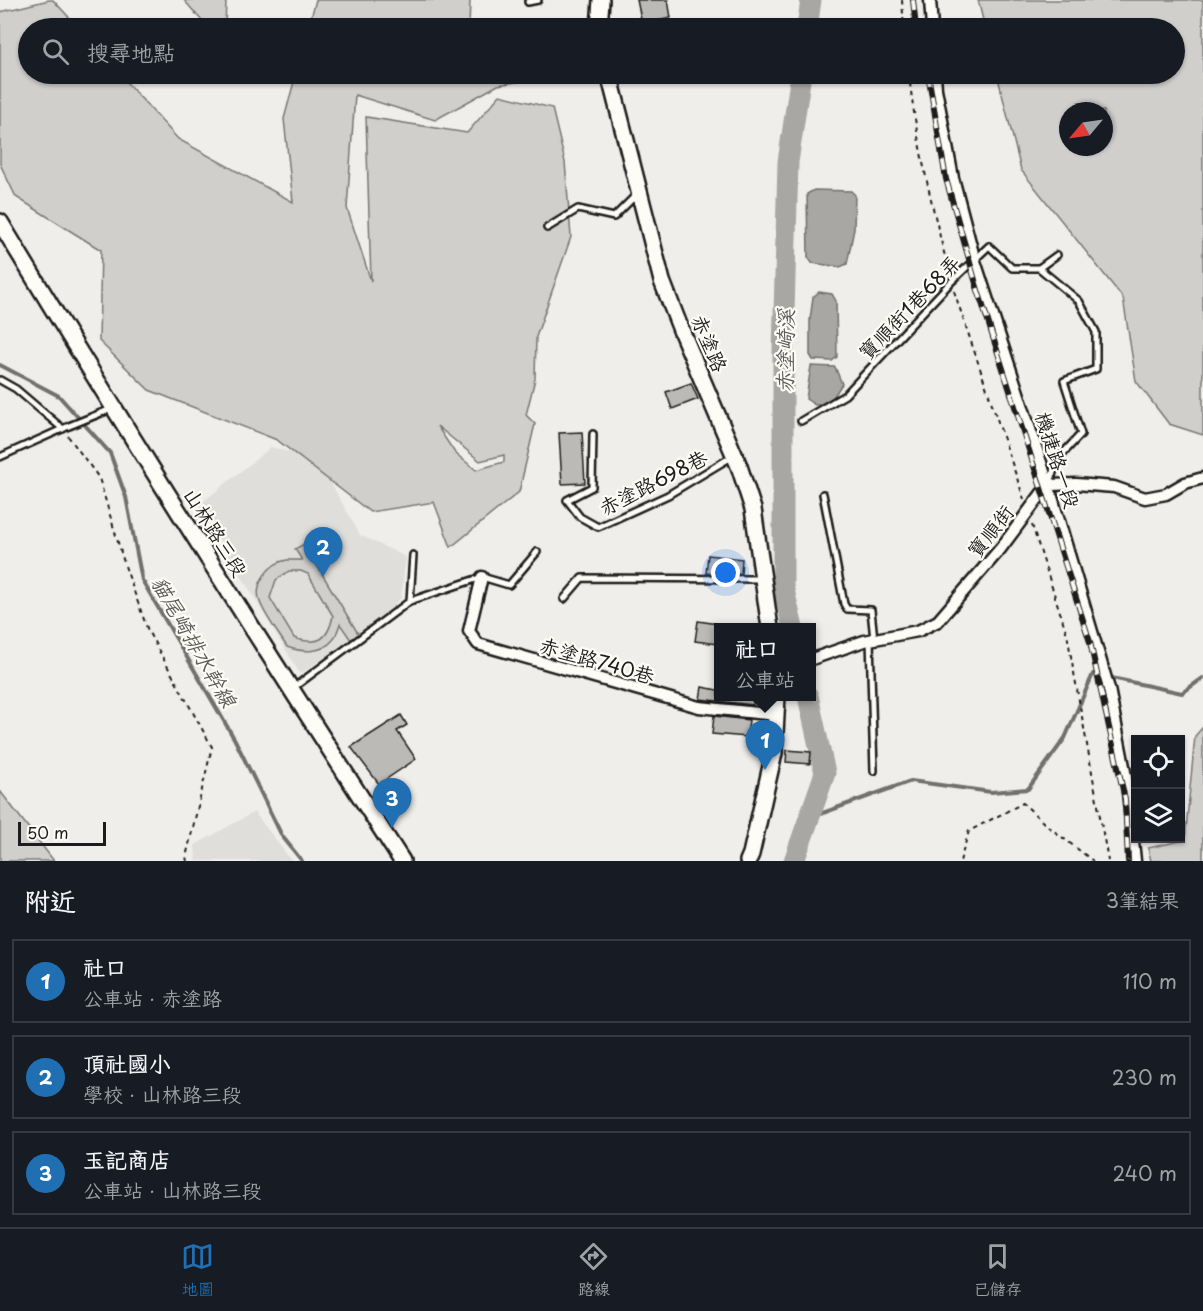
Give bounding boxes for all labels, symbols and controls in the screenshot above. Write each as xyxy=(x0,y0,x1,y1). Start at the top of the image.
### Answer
search box xyxy=(18,18,1185,84)
icon: search xyxy=(39,35,72,68)
text: 搜尋地點 xyxy=(87,35,175,68)
north arrow xyxy=(1059,102,1113,156)
street label: 寶順街1巷68弄 xyxy=(851,248,967,366)
water label: 赤塗崎溪 xyxy=(767,308,801,393)
street label: 赤塗路 xyxy=(684,310,736,377)
street label: 機捷路一段 xyxy=(1028,408,1088,512)
street label: 赤塗路698巷 xyxy=(594,441,713,522)
street label: 山林路三段 xyxy=(177,482,255,582)
street label: 寶順街 xyxy=(960,498,1020,564)
pin: 2 xyxy=(304,528,342,577)
your location xyxy=(711,558,740,587)
water label: 貓尾崎排水幹線 xyxy=(144,569,246,714)
popup xyxy=(714,623,816,701)
street label: 赤塗路740巷 xyxy=(536,629,659,691)
text: 社口 xyxy=(735,631,779,664)
text: 公車站 xyxy=(735,664,795,694)
pin: 1 xyxy=(746,720,784,770)
map controls xyxy=(1131,735,1185,843)
button: locate xyxy=(1131,735,1185,789)
pin: 3 xyxy=(372,778,412,828)
button: layers xyxy=(1131,789,1185,843)
scale bar xyxy=(18,819,106,846)
text: 50 m xyxy=(27,820,68,844)
text: 附近 xyxy=(24,881,76,920)
text: 3筆結果 xyxy=(1106,885,1179,915)
text: 社口 xyxy=(83,950,127,983)
text: 1 xyxy=(41,966,50,996)
text: 110 m xyxy=(1123,966,1177,996)
text: 公車站 · 赤塗路 xyxy=(83,983,222,1013)
text: 頂社國小 xyxy=(83,1046,171,1079)
text: 2 xyxy=(38,1062,53,1092)
text: 230 m xyxy=(1112,1062,1177,1092)
text: 學校 · 山林路三段 xyxy=(83,1079,242,1109)
text: 玉記商店 xyxy=(83,1142,171,1175)
text: 3 xyxy=(39,1158,52,1188)
text: 240 m xyxy=(1112,1158,1177,1188)
text: 公車站 · 山林路三段 xyxy=(83,1175,262,1205)
tab: 地圖 xyxy=(181,1240,214,1300)
tab: 路線 xyxy=(577,1240,610,1300)
tab: 已儲存 xyxy=(973,1240,1021,1300)

